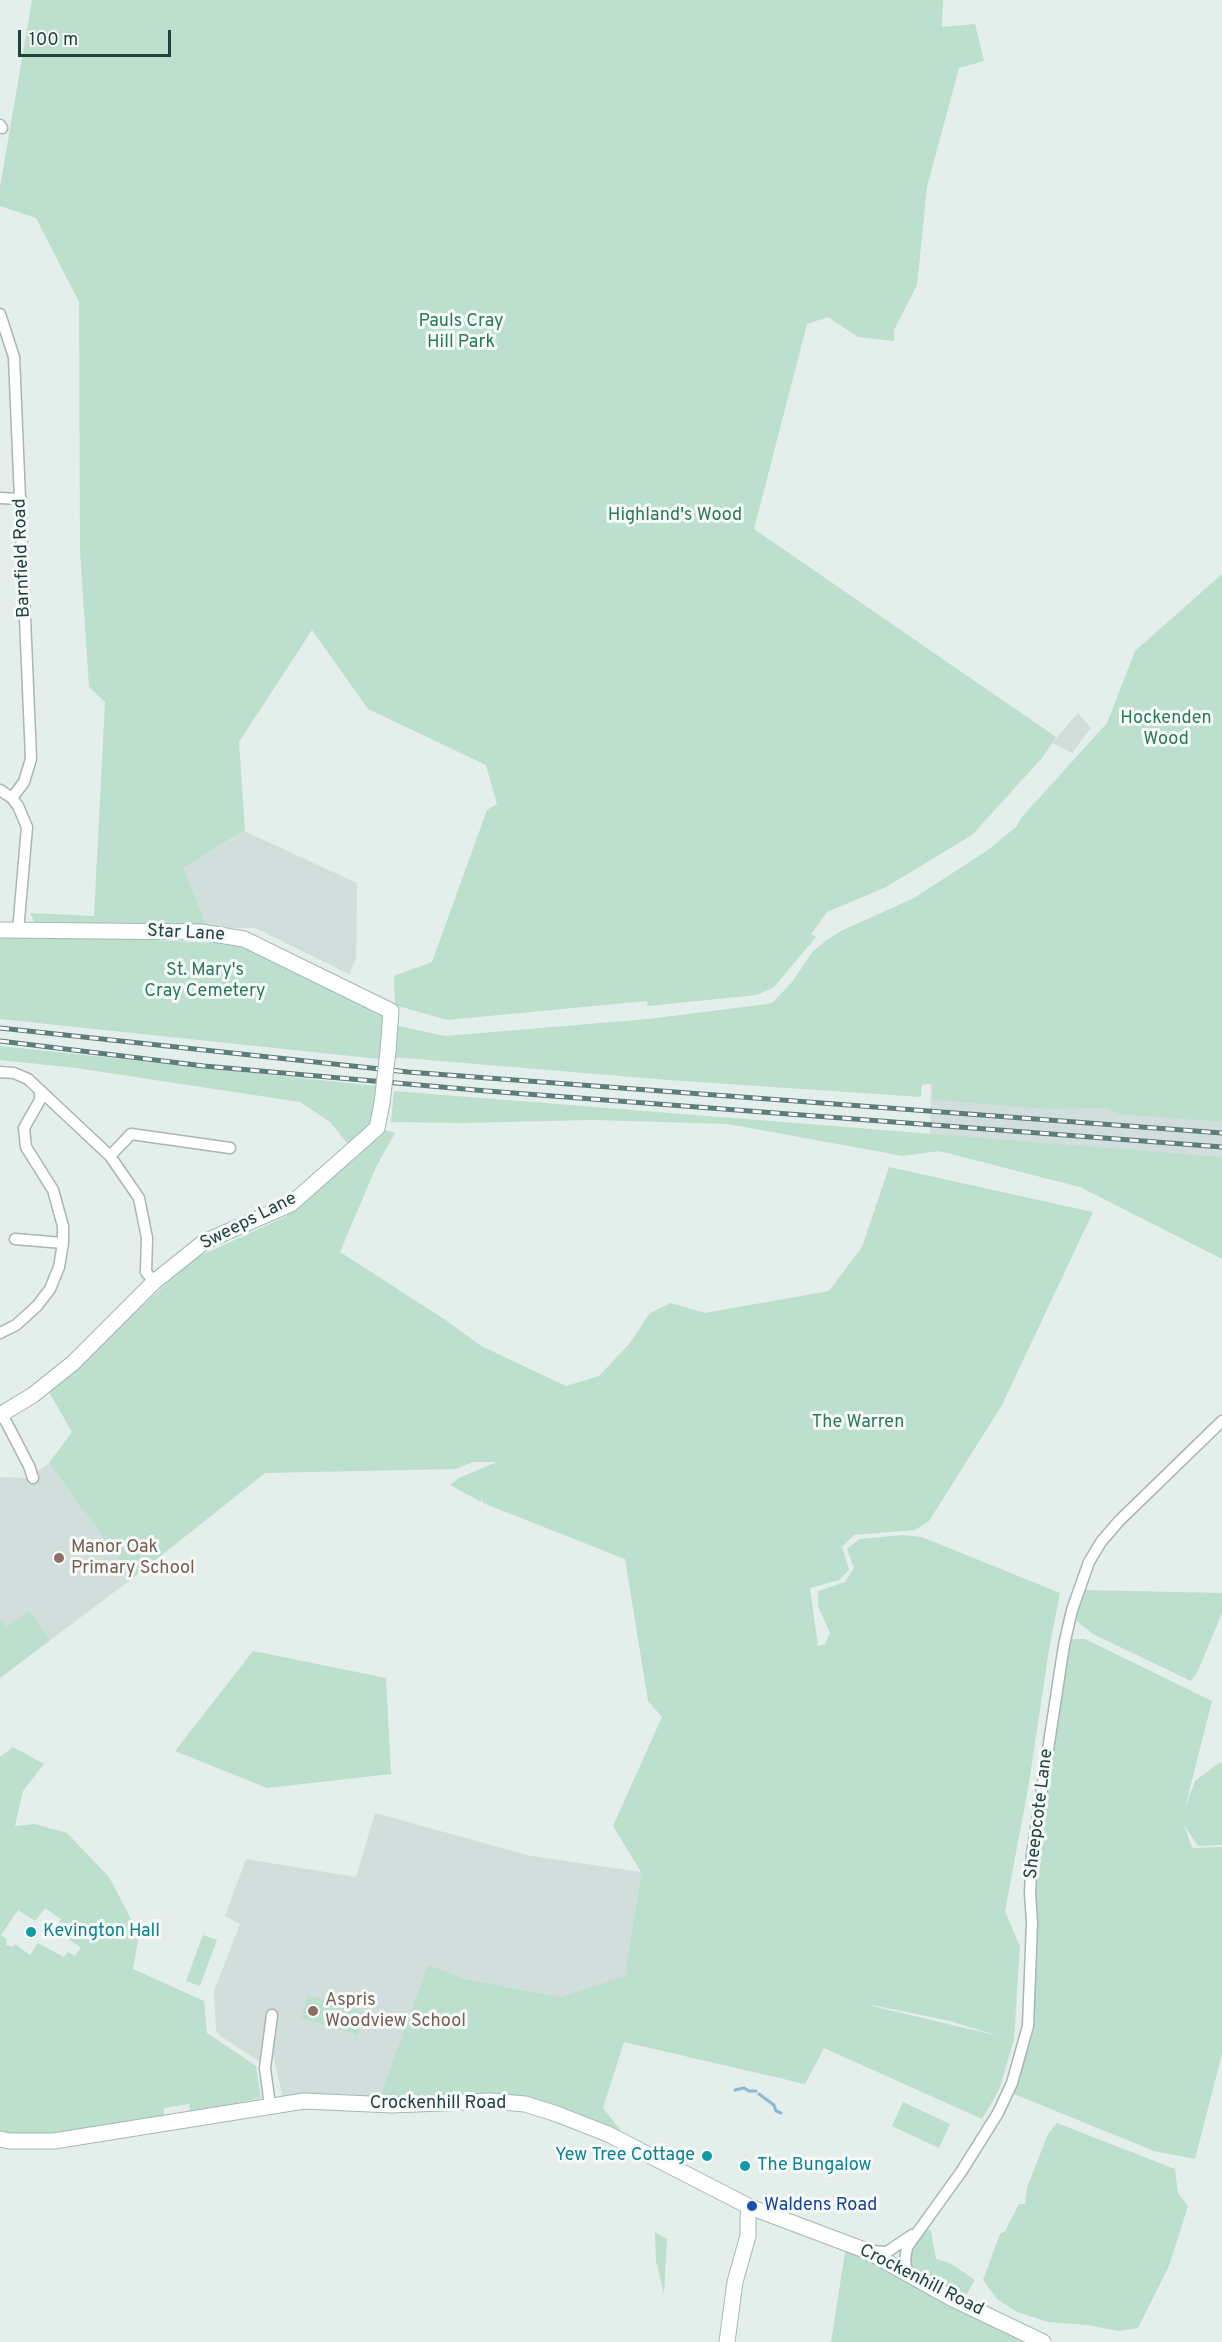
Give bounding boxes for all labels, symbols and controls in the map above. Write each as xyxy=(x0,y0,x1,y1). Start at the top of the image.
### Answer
scale bar xyxy=(21,18,174,56)
text: 100 m xyxy=(29,29,78,52)
park label: Pauls Cray Hill Park xyxy=(418,311,504,354)
street label: Barnfield Road xyxy=(10,498,36,618)
park label: Highland's Wood xyxy=(608,505,742,527)
park label: Hockenden Wood xyxy=(1120,708,1212,750)
street label: Star Lane xyxy=(146,921,226,947)
park label: St. Mary's Cray Cemetery xyxy=(144,960,266,1002)
street label: Sweeps Lane xyxy=(197,1188,301,1256)
park label: The Warren xyxy=(812,1412,904,1434)
place label: Manor Oak Primary School xyxy=(71,1537,195,1580)
marker: Manor Oak Primary School xyxy=(52,1551,66,1565)
street label: Sheepcote Lane xyxy=(1021,1748,1059,1880)
place label: Kevington Hall xyxy=(43,1921,160,1943)
marker: Kevington Hall xyxy=(24,1925,38,1939)
place label: Aspris Woodview School xyxy=(325,1990,466,2032)
marker: Aspris Woodview School xyxy=(306,2004,320,2018)
street label: Crockenhill Road xyxy=(370,2093,506,2115)
place label: Yew Tree Cottage xyxy=(555,2145,695,2167)
marker: Yew Tree Cottage xyxy=(700,2149,714,2163)
place label: The Bungalow xyxy=(757,2155,871,2177)
marker: The Bungalow xyxy=(738,2159,752,2173)
place label: Waldens Road xyxy=(764,2195,877,2217)
marker: Waldens Road xyxy=(745,2199,759,2213)
street label: Crockenhill Road xyxy=(855,2240,987,2322)

